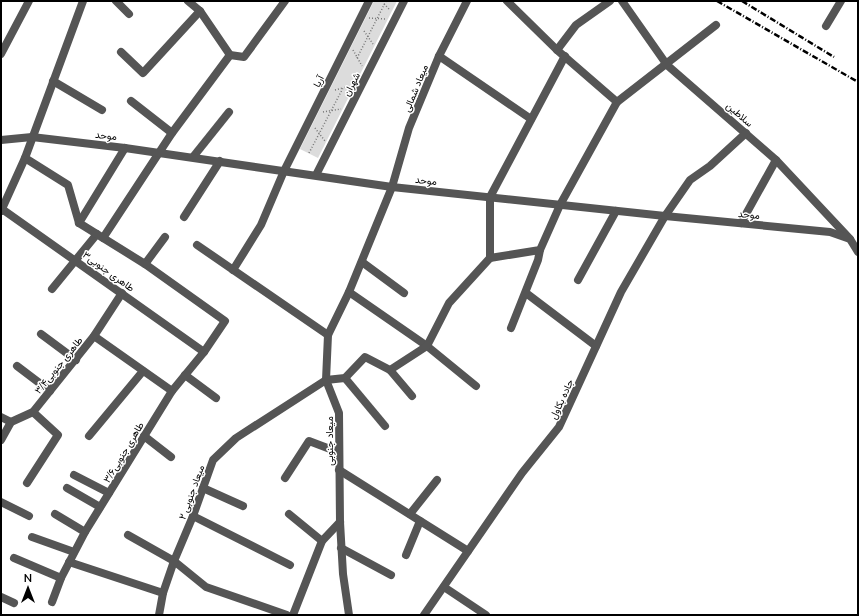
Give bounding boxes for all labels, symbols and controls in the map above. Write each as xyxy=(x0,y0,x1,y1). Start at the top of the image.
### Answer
street label: میعاد شمالی xyxy=(400,62,431,114)
street label: شهران xyxy=(340,70,363,98)
street label: آریا xyxy=(310,73,327,89)
street label: سلاطین xyxy=(723,99,756,130)
street label: موحد xyxy=(94,128,117,143)
street label: موحد xyxy=(414,173,437,188)
street label: موحد xyxy=(738,207,760,222)
street label: طاهری جنوبی۳ xyxy=(80,248,138,295)
street label: طاهری جنوبی۳/۴ xyxy=(31,334,86,396)
street label: جاده بکاول xyxy=(546,377,577,421)
street label: میعاد جنوبی xyxy=(323,416,336,466)
street label: طاهری جنوبی۳/۶ xyxy=(100,419,147,485)
street label: میعاد جنوبی ۲ xyxy=(176,463,207,521)
north arrow xyxy=(8,568,48,608)
text: N xyxy=(24,571,32,585)

